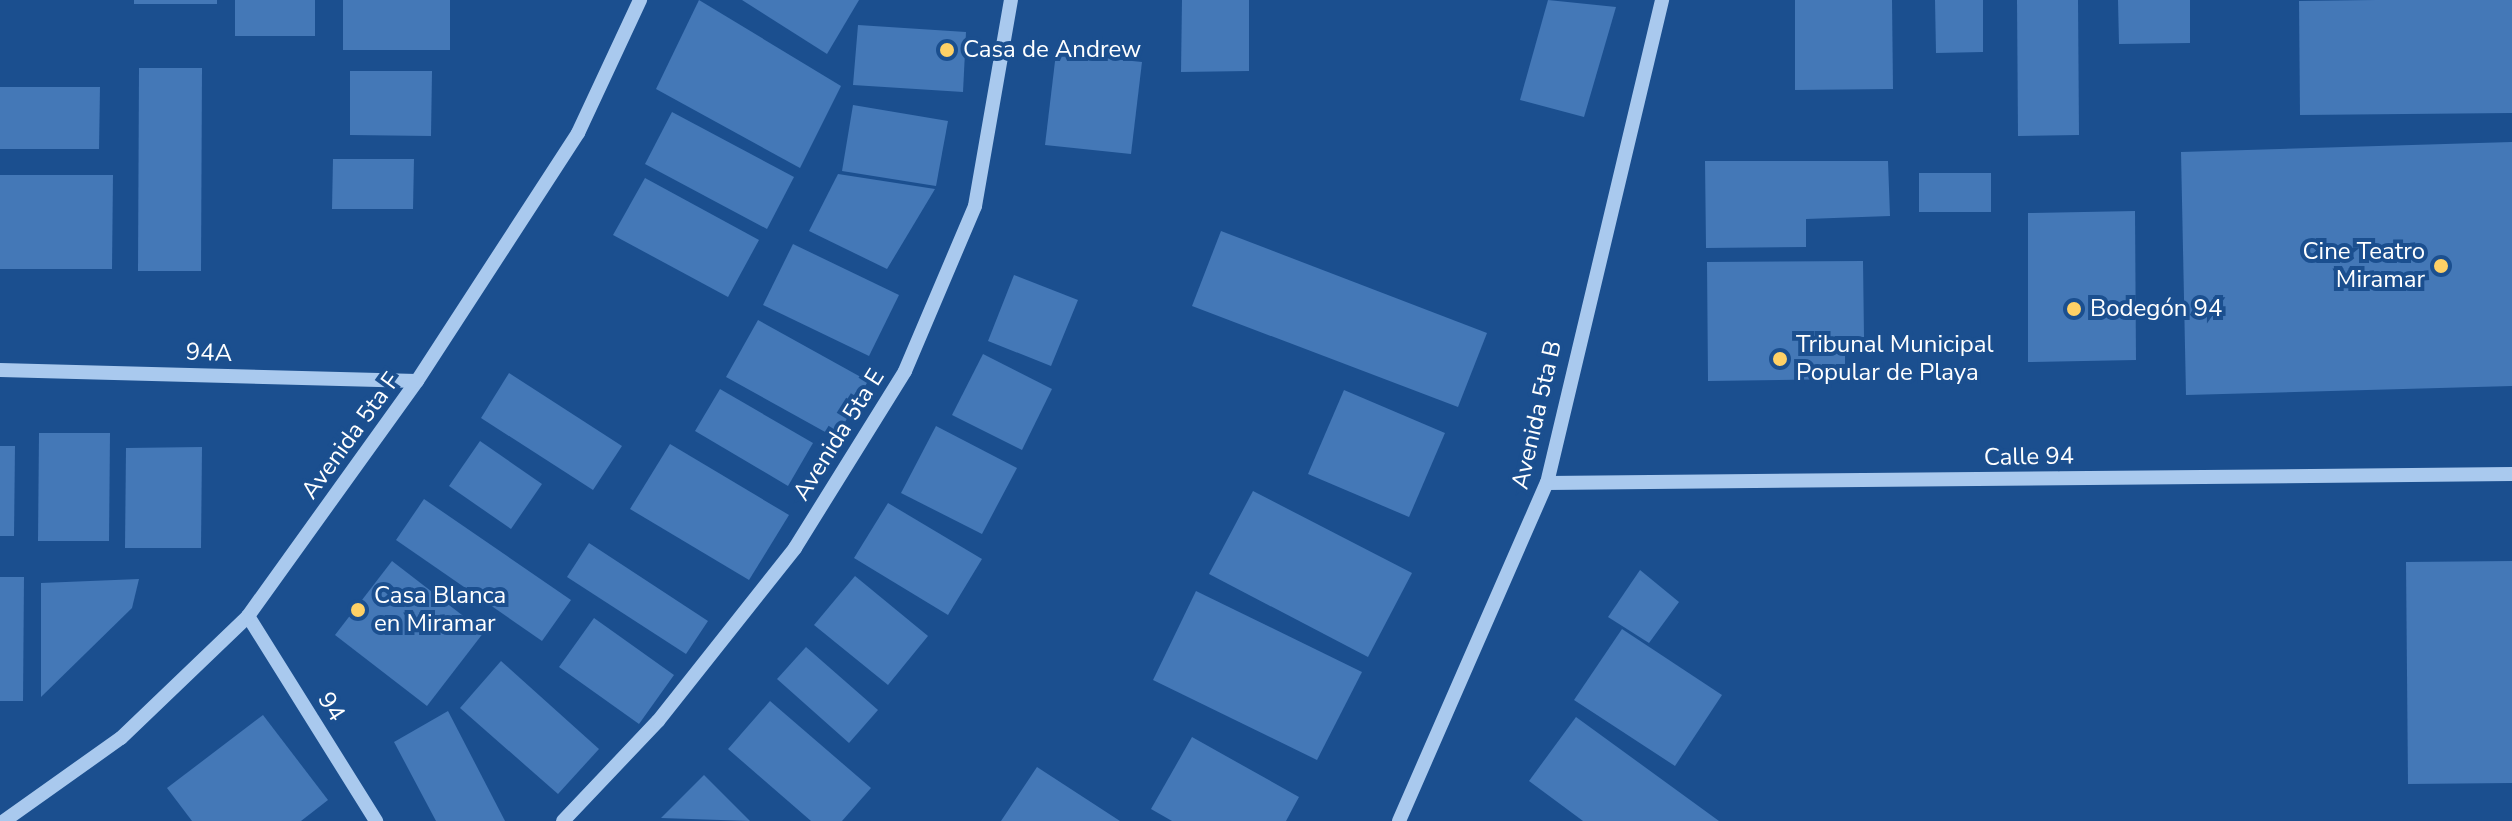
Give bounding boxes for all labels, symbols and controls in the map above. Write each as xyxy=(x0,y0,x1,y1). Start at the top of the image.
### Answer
place label: Casa de Andrew xyxy=(963,36,1141,64)
marker: Casa de Andrew xyxy=(938,41,956,59)
place label: Cine Teatro Miramar xyxy=(2302,238,2425,294)
marker: Cine Teatro Miramar xyxy=(2432,257,2450,275)
place label: Bodegón 94 xyxy=(2090,295,2222,323)
marker: Bodegón 94 xyxy=(2065,300,2083,318)
place label: Tribunal Municipal Popular de Playa xyxy=(1796,331,1994,387)
street label: 94A xyxy=(185,338,233,368)
street label: Avenida 5ta B xyxy=(1506,338,1568,492)
marker: Tribunal Municipal Popular de Playa xyxy=(1771,350,1789,368)
street label: Avenida 5ta E xyxy=(787,364,891,506)
street label: Avenida 5ta F xyxy=(296,367,406,505)
street label: Calle 94 xyxy=(1984,442,2074,472)
place label: Casa Blanca en Miramar xyxy=(374,582,506,638)
marker: Casa Blanca en Miramar xyxy=(349,601,367,619)
street label: 94 xyxy=(311,687,351,727)

